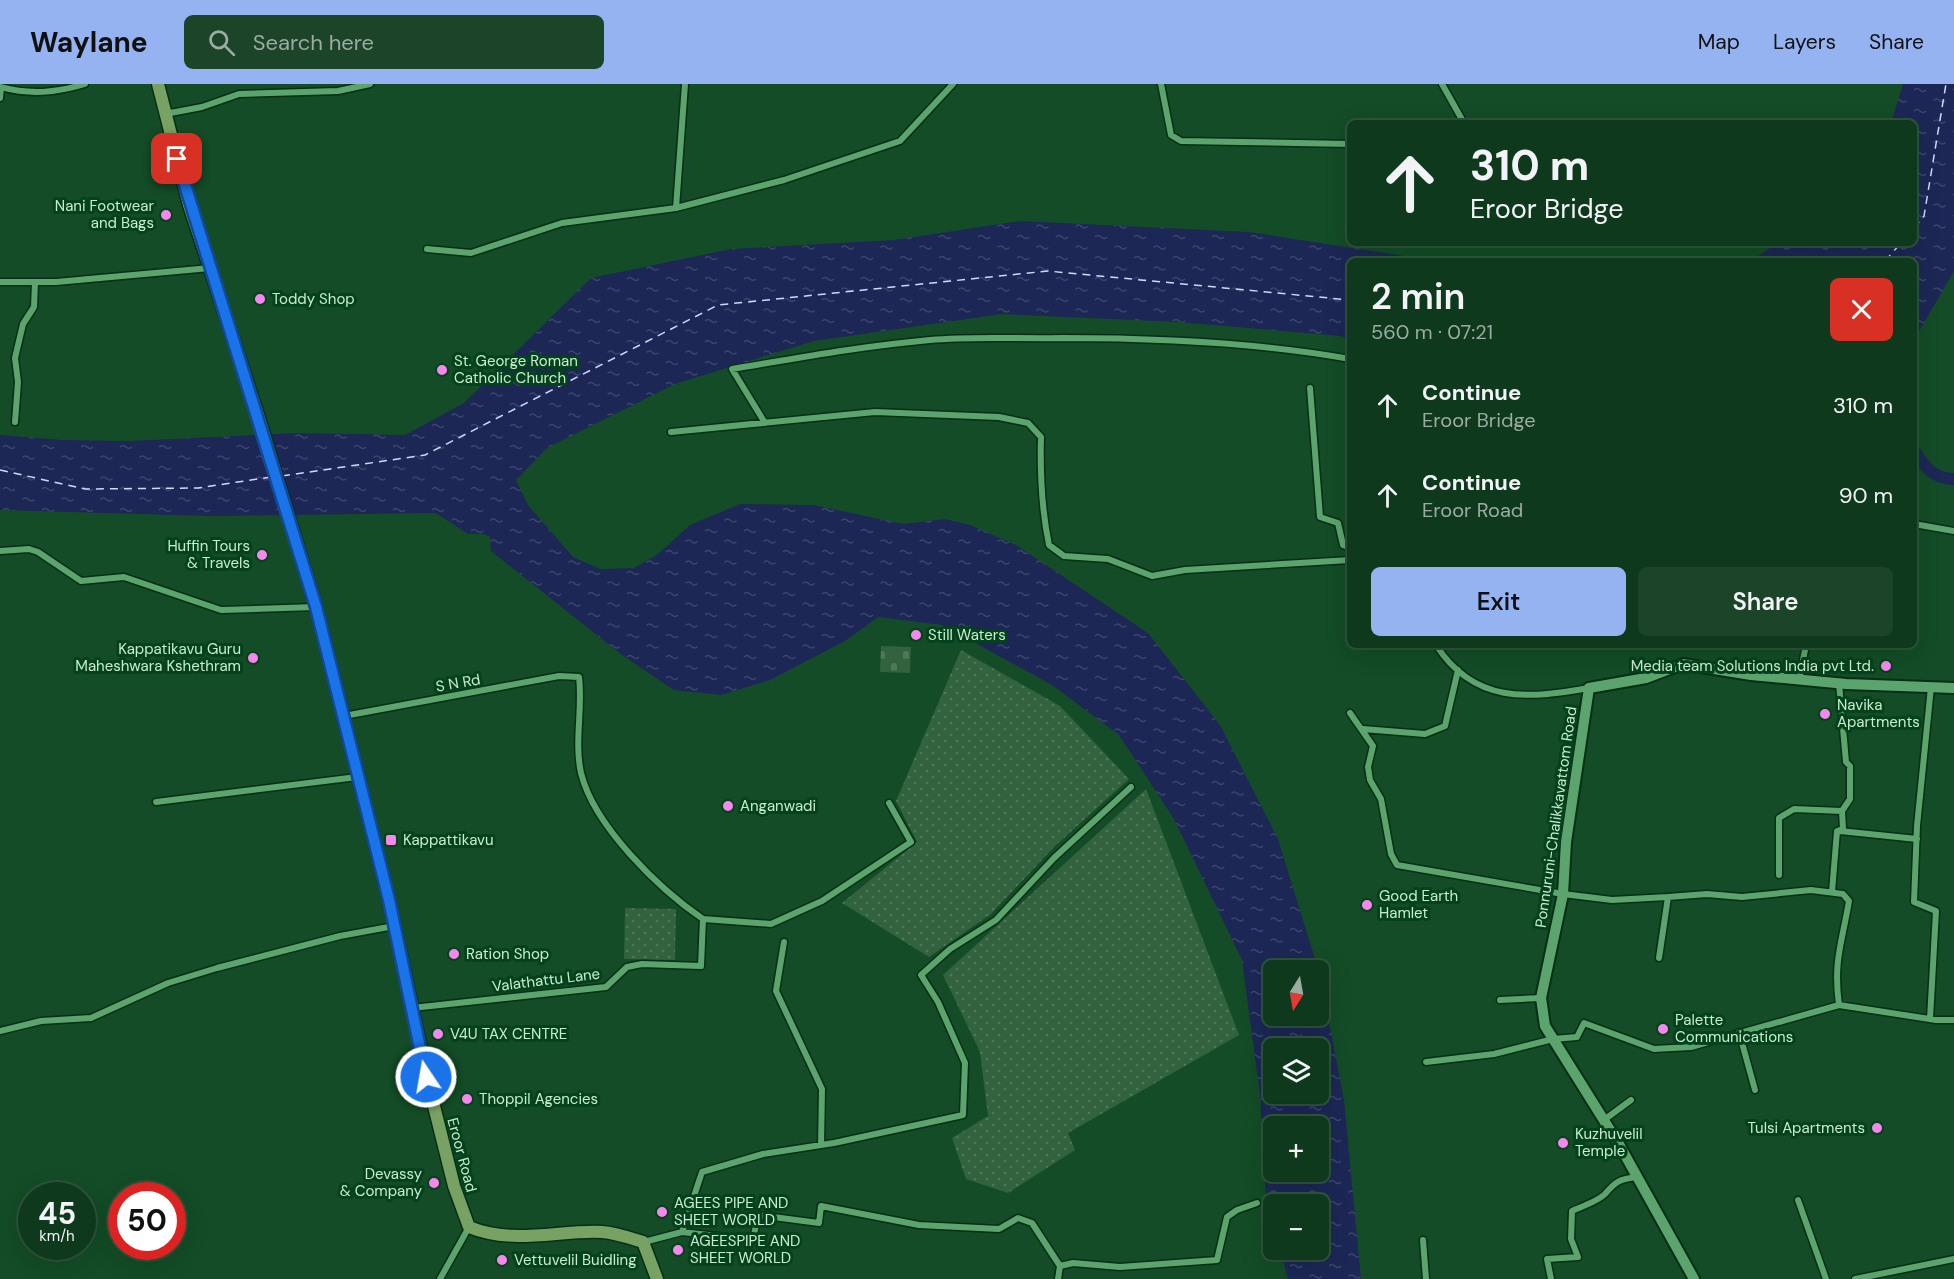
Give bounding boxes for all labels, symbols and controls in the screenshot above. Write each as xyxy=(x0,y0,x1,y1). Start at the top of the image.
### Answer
search box xyxy=(184,15,604,69)
text: Waylane xyxy=(30,24,148,61)
icon: search xyxy=(205,26,238,59)
text: Search here xyxy=(253,28,374,57)
text: Map xyxy=(1698,28,1740,56)
text: Layers xyxy=(1773,28,1836,56)
text: Share xyxy=(1869,28,1924,56)
pin xyxy=(151,133,202,184)
text: 310 m xyxy=(1470,138,1589,193)
icon: arrive xyxy=(160,142,193,175)
icon: ahead xyxy=(1371,144,1449,222)
text: Eroor Bridge xyxy=(1470,191,1623,226)
place label: Nani Footwear and Bags xyxy=(55,196,154,233)
marker: Nani Footwear and Bags xyxy=(159,208,173,222)
text: 2 min xyxy=(1371,273,1465,320)
button: close xyxy=(1830,278,1893,341)
place label: Toddy Shop xyxy=(272,289,355,309)
marker: Toddy Shop xyxy=(253,292,267,306)
text: 560 m · 07:21 xyxy=(1371,319,1493,345)
place label: St. George Roman Catholic Church xyxy=(454,351,578,388)
marker: St. George Roman Catholic Church xyxy=(435,363,449,377)
text: Continue xyxy=(1422,378,1521,407)
icon: ahead xyxy=(1371,389,1404,422)
text: 310 m xyxy=(1833,391,1893,420)
text: Eroor Bridge xyxy=(1422,407,1536,433)
text: Continue xyxy=(1422,468,1521,497)
icon: ahead xyxy=(1371,479,1404,512)
text: 90 m xyxy=(1839,481,1893,510)
text: Eroor Road xyxy=(1422,497,1523,523)
place label: Huffin Tours & Travels xyxy=(167,536,250,573)
marker: Huffin Tours & Travels xyxy=(255,548,269,562)
button: Exit xyxy=(1371,567,1626,636)
button: Share xyxy=(1638,567,1893,636)
place label: Still Waters xyxy=(928,625,1006,645)
marker: Still Waters xyxy=(909,628,923,642)
place label: Kappatikavu Guru Maheshwara Kshethram xyxy=(75,639,241,676)
marker: Kappatikavu Guru Maheshwara Kshethram xyxy=(246,651,260,665)
place label: Media team Solutions India pvt Ltd. xyxy=(1631,656,1874,676)
marker: Media team Solutions India pvt Ltd. xyxy=(1879,659,1893,673)
street label: S N Rd xyxy=(434,669,482,697)
place label: Navika Apartments xyxy=(1837,695,1920,732)
street label: Ponnuruni-Chalikkavattom Road xyxy=(1531,705,1581,929)
marker: Navika Apartments xyxy=(1818,707,1832,721)
place label: Anganwadi xyxy=(740,796,816,816)
marker: Anganwadi xyxy=(721,799,735,813)
place label: Kappattikavu xyxy=(403,830,494,850)
marker: Kappattikavu xyxy=(384,833,398,847)
place label: Good Earth Hamlet xyxy=(1379,886,1458,923)
marker: Good Earth Hamlet xyxy=(1360,898,1374,912)
place label: Ration Shop xyxy=(466,944,549,964)
marker: Ration Shop xyxy=(447,947,461,961)
north arrow xyxy=(1263,960,1329,1026)
map controls xyxy=(1263,960,1329,1260)
street label: Valathattu Lane xyxy=(491,963,601,997)
place label: Palette Communications xyxy=(1675,1010,1793,1047)
marker: Palette Communications xyxy=(1656,1022,1670,1036)
place label: V4U TAX CENTRE xyxy=(450,1024,567,1044)
marker: V4U TAX CENTRE xyxy=(431,1027,445,1041)
button: layers xyxy=(1263,1038,1329,1104)
position arrow xyxy=(394,1045,458,1109)
place label: Thoppil Agencies xyxy=(479,1089,598,1109)
marker: Thoppil Agencies xyxy=(460,1092,474,1106)
street label: Eroor Road xyxy=(443,1116,481,1194)
button: + xyxy=(1263,1116,1329,1182)
place label: Tulsi Apartments xyxy=(1747,1118,1865,1138)
marker: Tulsi Apartments xyxy=(1870,1121,1884,1135)
place label: Kuzhuvelil Temple xyxy=(1575,1124,1643,1161)
marker: Kuzhuvelil Temple xyxy=(1556,1136,1570,1150)
place label: Devassy & Company xyxy=(340,1164,423,1201)
marker: Devassy & Company xyxy=(427,1176,441,1190)
speed limit sign: 50 xyxy=(108,1182,186,1260)
place label: AGEES PIPE AND SHEET WORLD xyxy=(674,1193,788,1230)
text: 45 xyxy=(38,1194,76,1233)
button: − xyxy=(1263,1194,1329,1260)
marker: AGEES PIPE AND SHEET WORLD xyxy=(655,1205,669,1219)
text: km/h xyxy=(39,1226,75,1246)
place label: AGEESPIPE AND SHEET WORLD xyxy=(690,1231,800,1268)
marker: AGEESPIPE AND SHEET WORLD xyxy=(671,1243,685,1257)
place label: Vettuvelil Buidling xyxy=(514,1250,637,1270)
marker: Vettuvelil Buidling xyxy=(495,1253,509,1267)

